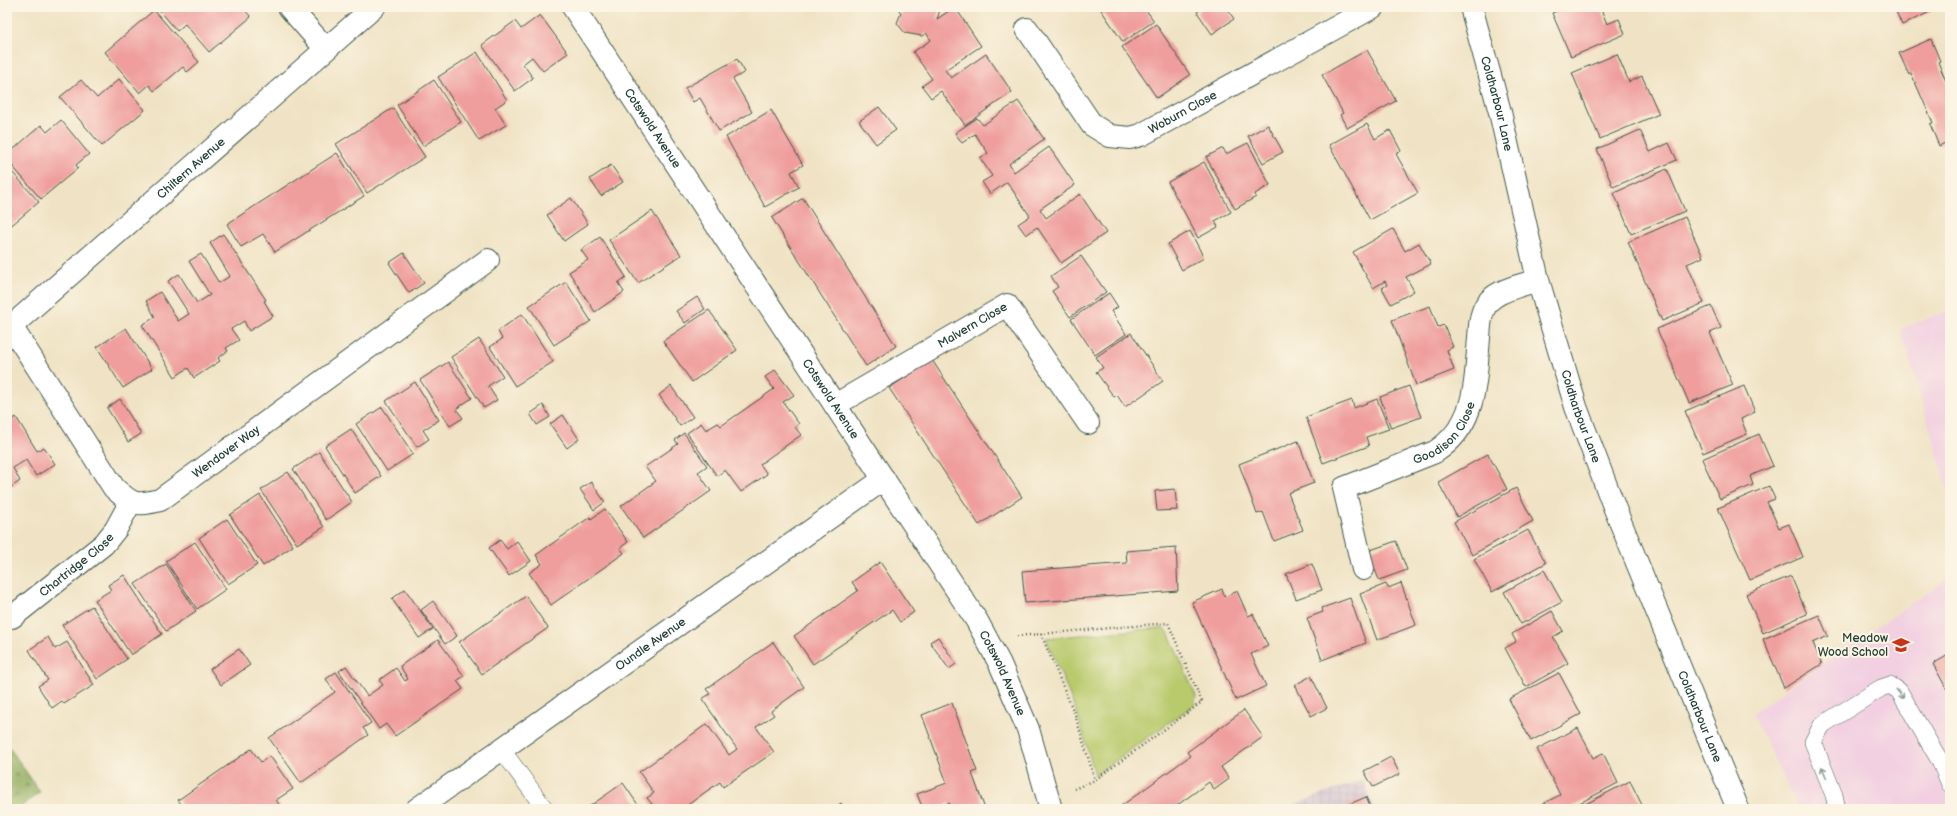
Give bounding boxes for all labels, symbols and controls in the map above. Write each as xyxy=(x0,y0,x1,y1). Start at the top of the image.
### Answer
street label: Coldharbour Lane xyxy=(1477,54,1516,153)
street label: Cotswold Avenue xyxy=(621,85,684,171)
street label: Woburn Close xyxy=(1146,87,1219,137)
street label: Chiltern Avenue xyxy=(154,134,228,202)
street label: Malvern Close xyxy=(935,299,1010,351)
street label: Cotswold Avenue xyxy=(799,356,863,442)
street label: Coldharbour Lane xyxy=(1558,368,1604,465)
street label: Goodison Close xyxy=(1411,400,1478,468)
street label: Wendover Way xyxy=(189,422,263,481)
street label: Chartridge Close xyxy=(36,530,117,600)
street label: Oundle Avenue xyxy=(612,614,689,674)
street label: Cotswold Avenue xyxy=(976,628,1029,718)
place label: Meadow Wood School xyxy=(1818,631,1888,660)
school or university icon: Meadow Wood School xyxy=(1891,635,1911,655)
street label: Coldharbour Lane xyxy=(1675,668,1725,764)
one-way arrow xyxy=(1895,689,1904,699)
one-way arrow xyxy=(1820,767,1827,779)

